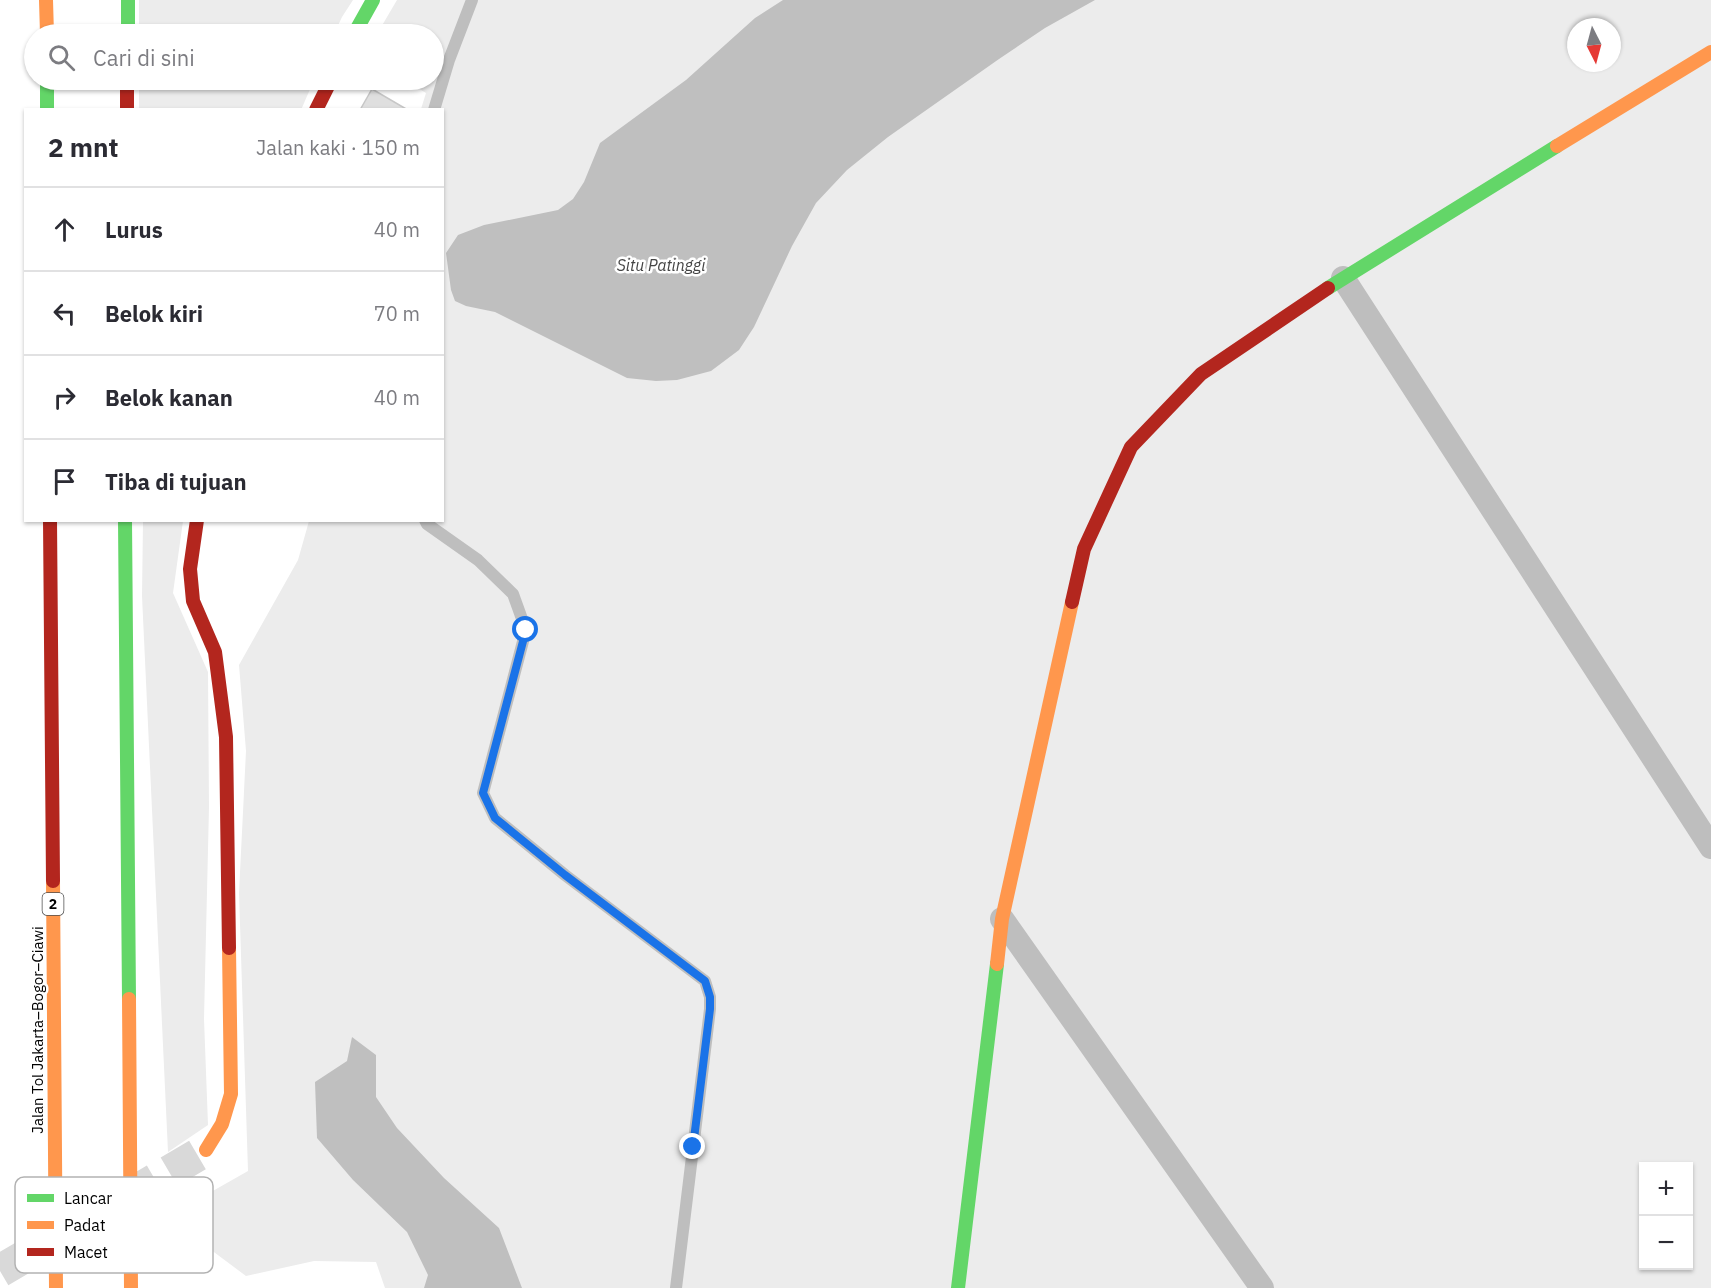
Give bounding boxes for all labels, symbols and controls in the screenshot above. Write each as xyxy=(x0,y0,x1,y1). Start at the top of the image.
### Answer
north arrow xyxy=(1567,18,1621,72)
search box xyxy=(24,24,444,90)
icon: search xyxy=(45,41,78,74)
text: Cari di sini xyxy=(93,43,195,72)
text: 2 mnt xyxy=(48,130,118,164)
text: Jalan kaki · 150 m xyxy=(256,134,420,161)
icon: ahead xyxy=(48,213,81,246)
text: Lurus xyxy=(105,215,163,244)
text: 40 m xyxy=(374,216,420,243)
water label: Situ Patinggi xyxy=(617,255,706,275)
icon: left xyxy=(48,297,81,330)
text: Belok kiri xyxy=(105,299,203,328)
text: 70 m xyxy=(374,300,420,327)
icon: right xyxy=(48,381,81,414)
text: Belok kanan xyxy=(105,383,233,412)
text: 40 m xyxy=(374,384,420,411)
icon: arrive xyxy=(48,465,81,498)
text: Tiba di tujuan xyxy=(105,467,247,496)
route start xyxy=(512,616,538,642)
road number: 2 xyxy=(42,893,64,915)
street label: Jalan Tol Jakarta–Bogor–Ciawi xyxy=(28,926,47,1134)
route end xyxy=(679,1133,705,1159)
map controls xyxy=(1639,1162,1693,1270)
button: + xyxy=(1639,1162,1693,1216)
legend xyxy=(15,1177,213,1273)
text: Lancar xyxy=(64,1188,112,1208)
text: Padat xyxy=(64,1215,106,1235)
button: − xyxy=(1639,1216,1693,1270)
text: Macet xyxy=(64,1242,108,1262)

